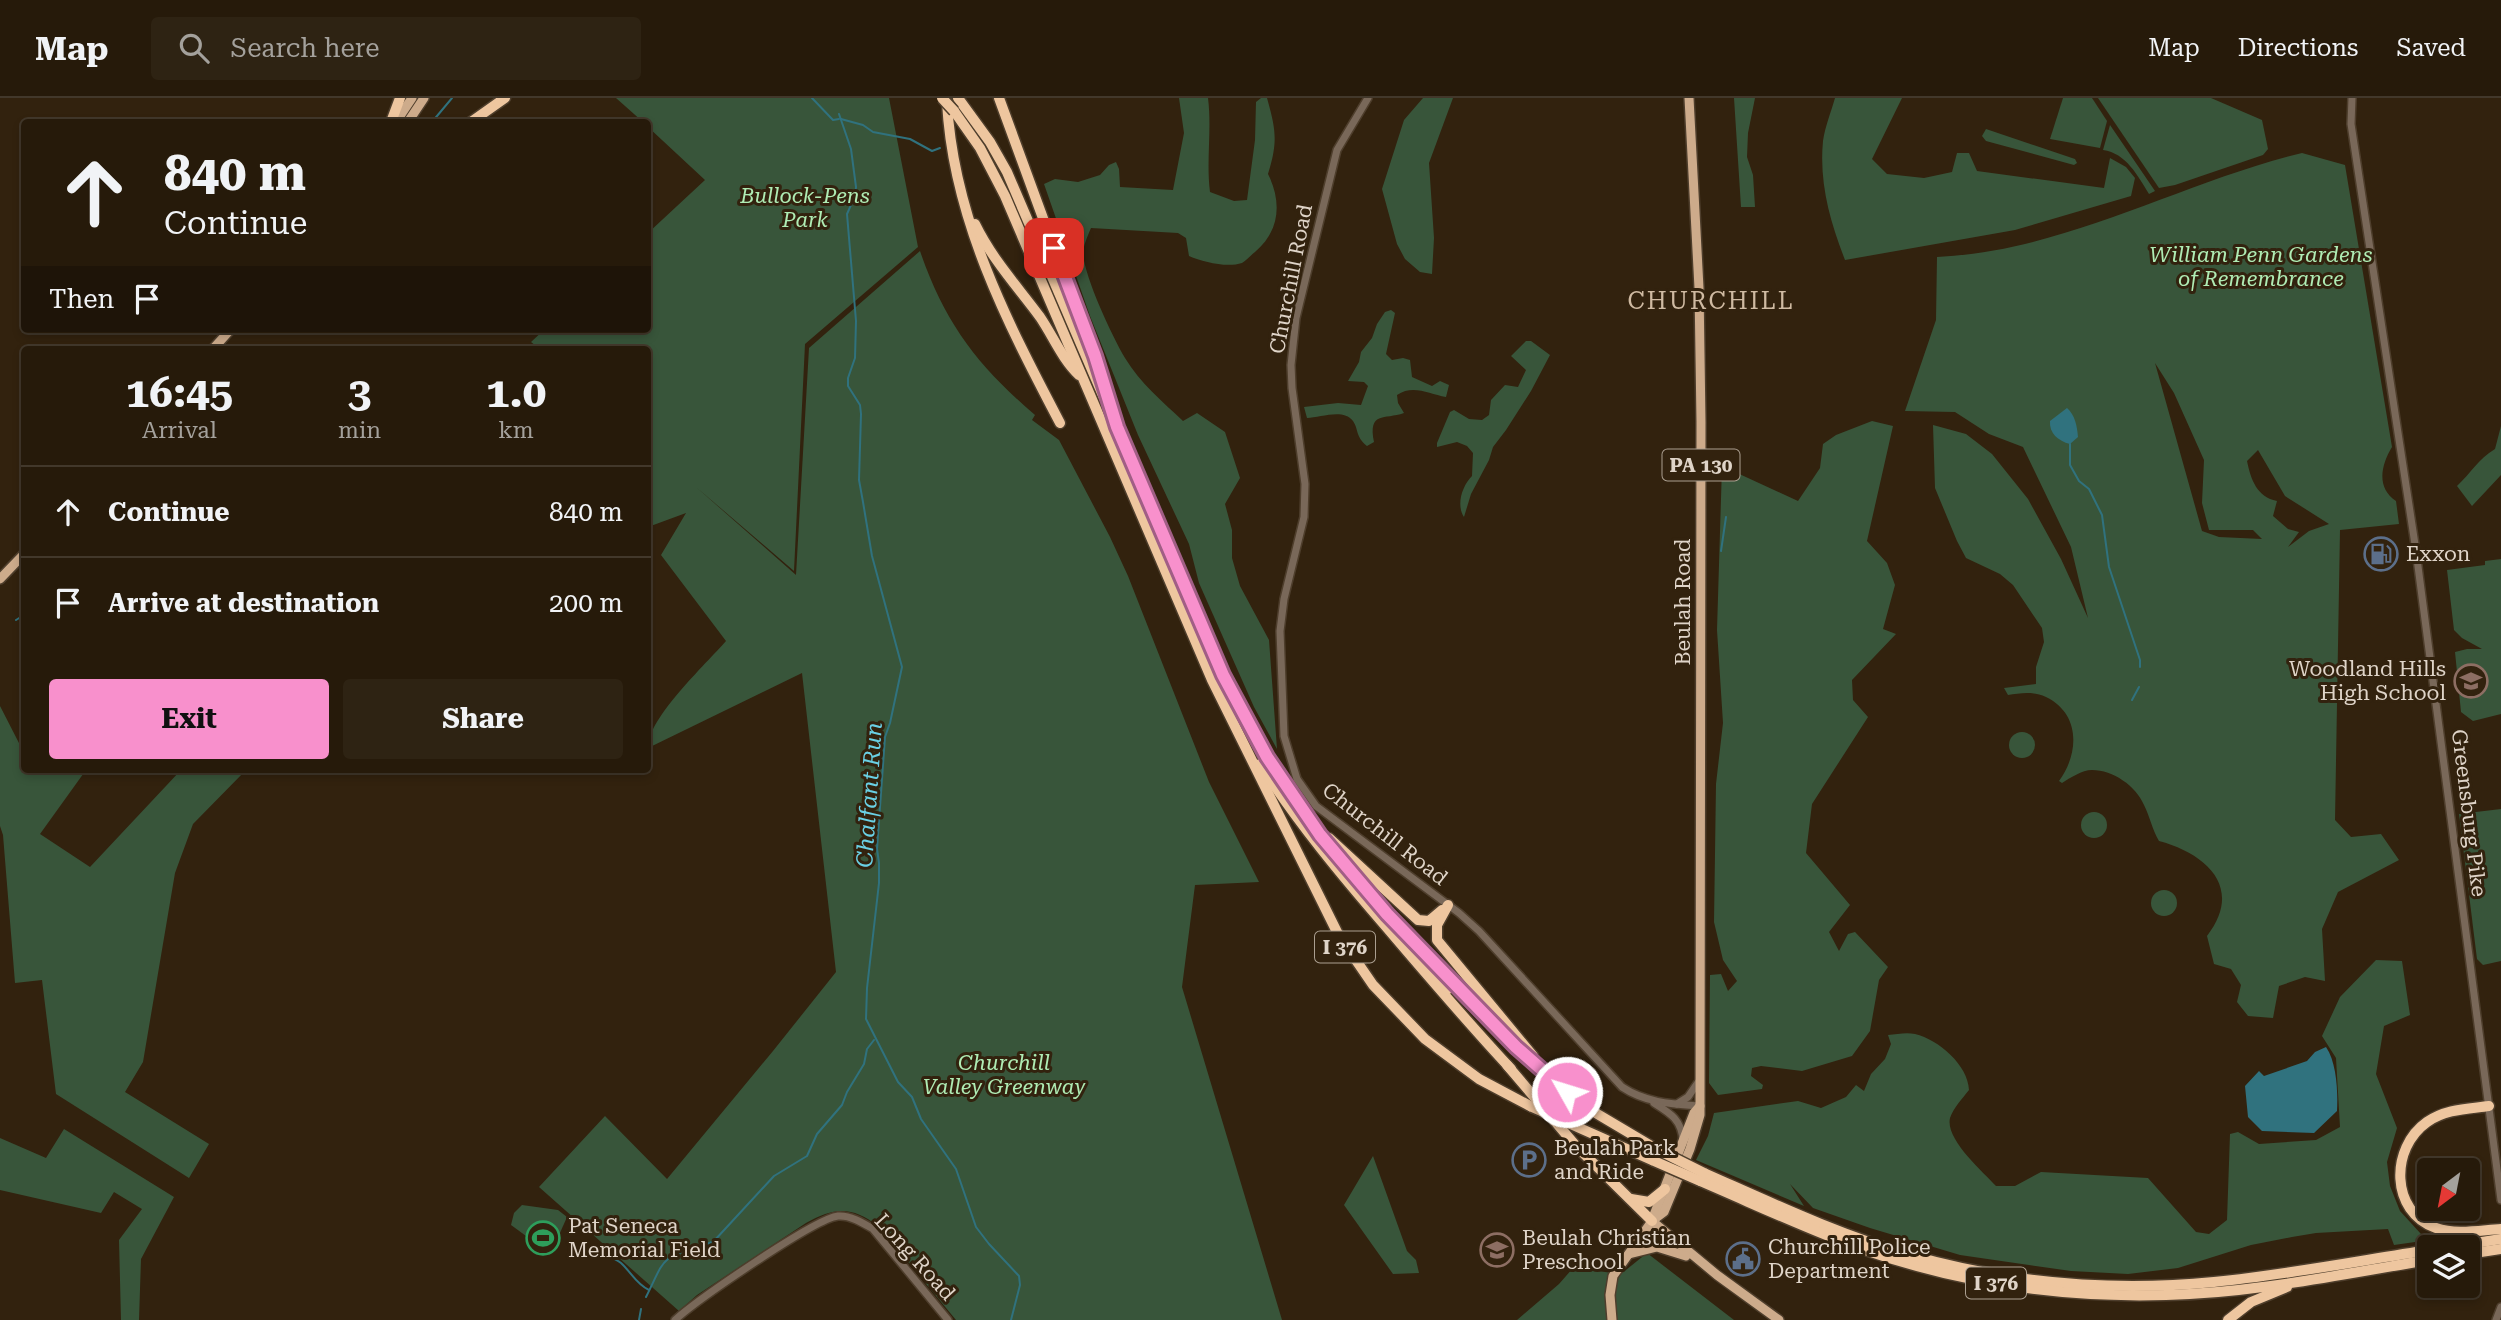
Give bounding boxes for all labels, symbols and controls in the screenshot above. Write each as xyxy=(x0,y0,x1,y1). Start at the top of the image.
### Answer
search box xyxy=(151,17,641,80)
text: Map xyxy=(35,29,109,68)
icon: search xyxy=(175,29,213,67)
text: Search here xyxy=(231,33,380,63)
text: Map xyxy=(2148,34,2200,62)
text: Directions xyxy=(2238,34,2358,62)
text: Saved xyxy=(2396,34,2466,62)
text: 840 m xyxy=(164,145,306,202)
icon: ahead xyxy=(49,147,140,238)
park label: Bullock-Pens Park xyxy=(739,184,870,232)
street label: Churchill Road xyxy=(1265,202,1317,356)
text: Continue xyxy=(164,204,307,242)
pin xyxy=(1024,218,1084,278)
icon: arrive xyxy=(1035,229,1073,267)
park label: William Penn Gardens of Remembrance xyxy=(2149,243,2373,291)
icon: arrive xyxy=(128,280,166,318)
text: Then xyxy=(49,284,114,314)
district label: CHURCHILL xyxy=(1627,287,1795,315)
text: 16:45 xyxy=(126,368,233,417)
text: 3 xyxy=(348,368,371,417)
text: 1.0 xyxy=(486,368,546,417)
text: Arrival xyxy=(142,417,217,444)
text: min xyxy=(338,417,381,444)
text: km xyxy=(498,417,534,444)
road number: PA 130 xyxy=(1662,450,1740,480)
icon: ahead xyxy=(49,493,87,531)
text: Continue xyxy=(108,497,230,527)
text: 840 m xyxy=(549,497,623,527)
fuel station icon: Exxon xyxy=(2362,535,2400,573)
street label: Beulah Road xyxy=(1671,538,1695,666)
place label: Exxon xyxy=(2406,542,2471,566)
icon: arrive xyxy=(49,584,87,622)
text: Arrive at destination xyxy=(108,588,379,618)
text: 200 m xyxy=(549,588,623,618)
place label: Woodland Hills High School xyxy=(2289,657,2447,705)
school or university icon: Woodland Hills High School xyxy=(2452,662,2490,700)
button: Exit xyxy=(49,679,329,759)
button: Share xyxy=(343,679,623,759)
water label: Chalfant Run xyxy=(851,721,888,869)
street label: Greensburg Pike xyxy=(2447,728,2491,898)
street label: Churchill Road xyxy=(1318,778,1453,891)
road number: I 376 xyxy=(1315,932,1375,962)
park label: Churchill Valley Greenway xyxy=(923,1051,1085,1099)
position arrow xyxy=(1530,1055,1604,1129)
place label: Beulah Park and Ride xyxy=(1554,1136,1676,1184)
parking icon: Beulah Park and Ride xyxy=(1510,1141,1548,1179)
north arrow xyxy=(2417,1158,2480,1222)
map controls xyxy=(2417,1158,2480,1298)
street label: Long Road xyxy=(870,1209,961,1306)
place label: Pat Seneca Memorial Field xyxy=(568,1214,721,1262)
sports icon: Pat Seneca Memorial Field xyxy=(524,1219,562,1257)
place label: Beulah Christian Preschool xyxy=(1522,1226,1691,1274)
school or university icon: Beulah Christian Preschool xyxy=(1478,1231,1516,1269)
place label: Churchill Police Department xyxy=(1768,1235,1931,1283)
button: layers xyxy=(2417,1235,2480,1298)
public building icon: Churchill Police Department xyxy=(1724,1240,1762,1278)
road number: I 376 xyxy=(1966,1268,2026,1298)

